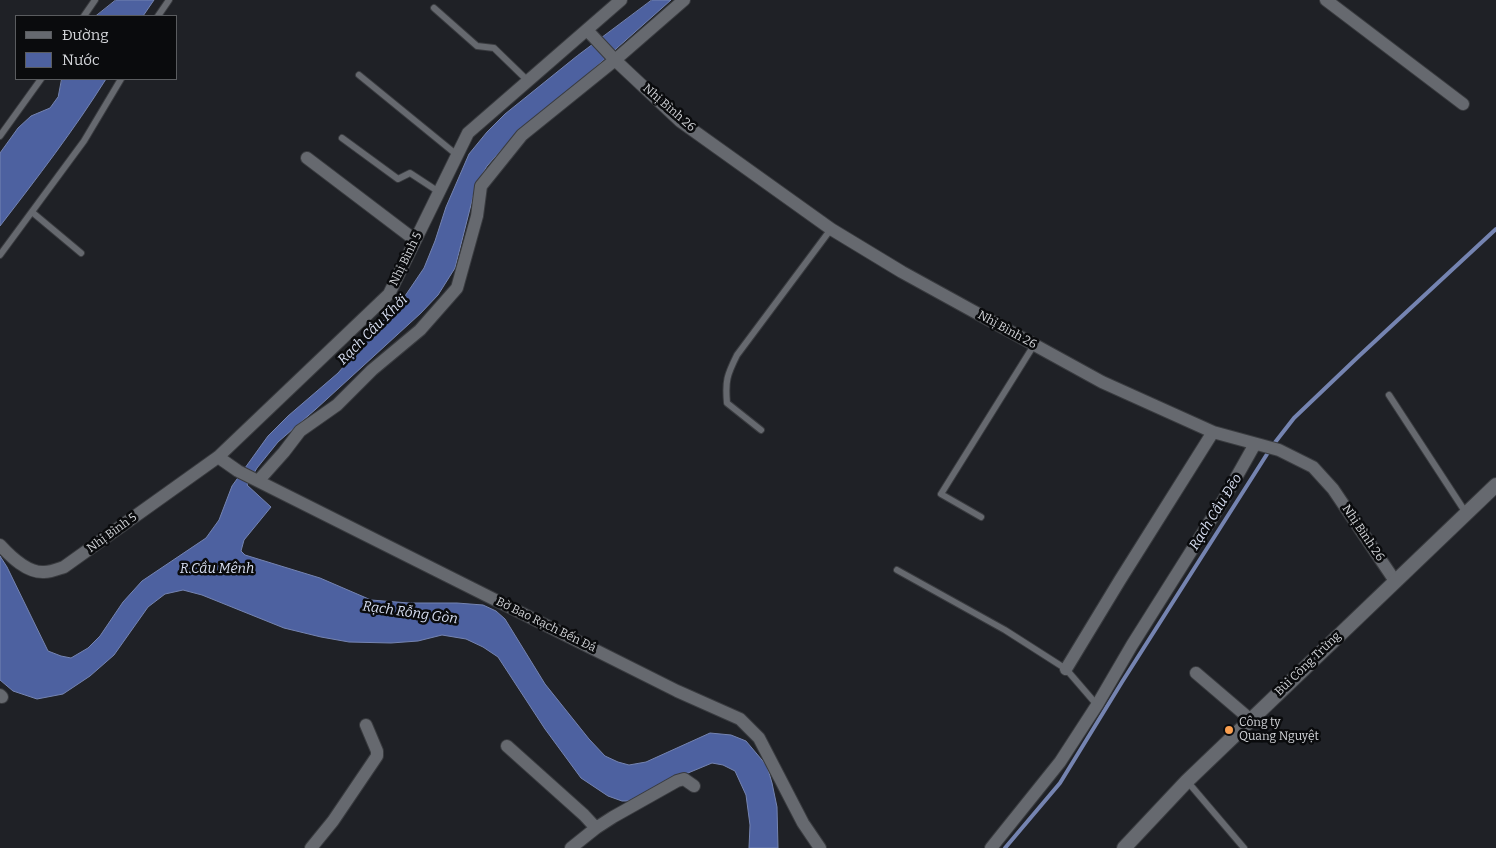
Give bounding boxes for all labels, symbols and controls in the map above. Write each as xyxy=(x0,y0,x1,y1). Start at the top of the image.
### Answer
legend xyxy=(15,15,178,80)
text: Đường xyxy=(62,26,109,44)
text: Nước xyxy=(62,51,100,69)
street label: Nhị Bình 26 xyxy=(640,81,698,135)
street label: Nhị Bình 5 xyxy=(387,230,425,288)
water label: Rạch Cầu Khởi xyxy=(335,292,411,368)
street label: Nhị Bình 26 xyxy=(975,308,1039,352)
water label: Rạch Cầu Đẽo xyxy=(1186,471,1246,553)
street label: Nhị Bình 26 xyxy=(1339,502,1387,564)
street label: Nhị Bình 5 xyxy=(84,510,140,556)
water label: R.Cầu Mênh xyxy=(180,561,254,577)
street label: Bờ Bao Rạch Bến Đá xyxy=(494,595,598,655)
water label: Rạch Rỗng Gòn xyxy=(361,598,459,628)
street label: Bùi Công Trừng xyxy=(1272,629,1344,699)
place label: Công ty Quang Nguyệt xyxy=(1239,716,1319,744)
marker: Công ty Quang Nguyệt xyxy=(1223,724,1235,736)

